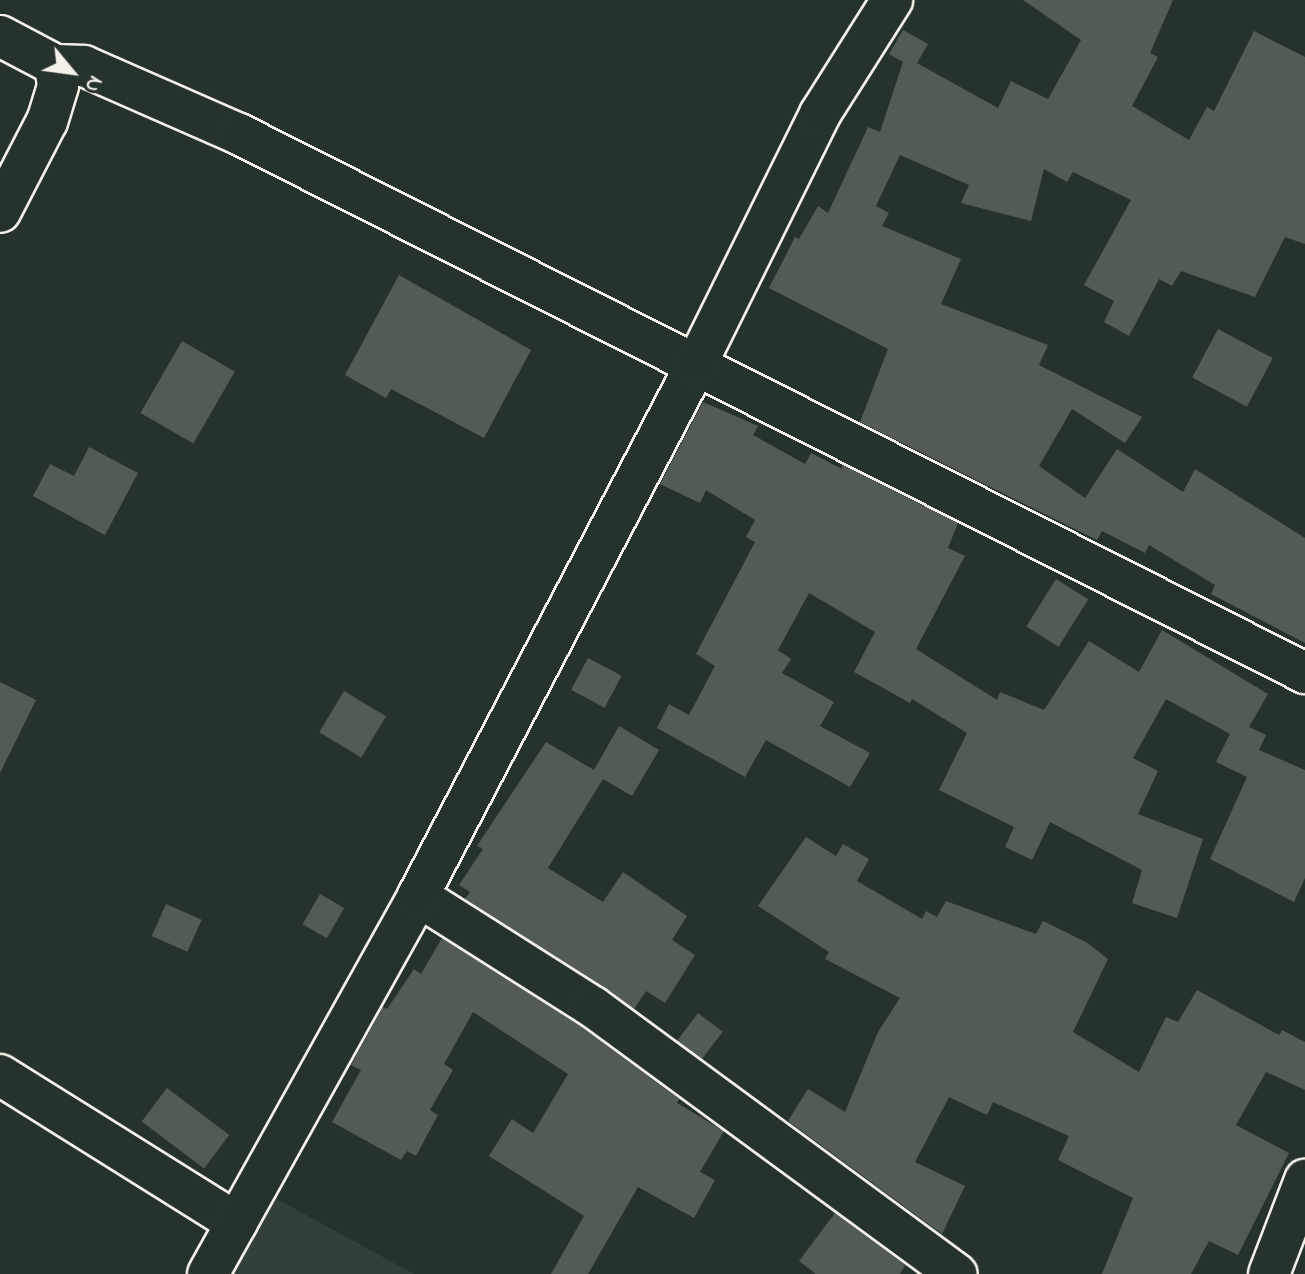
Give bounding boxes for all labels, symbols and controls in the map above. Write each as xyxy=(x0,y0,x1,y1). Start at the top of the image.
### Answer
north arrow xyxy=(32,32,112,112)
text: N xyxy=(75,69,111,98)

